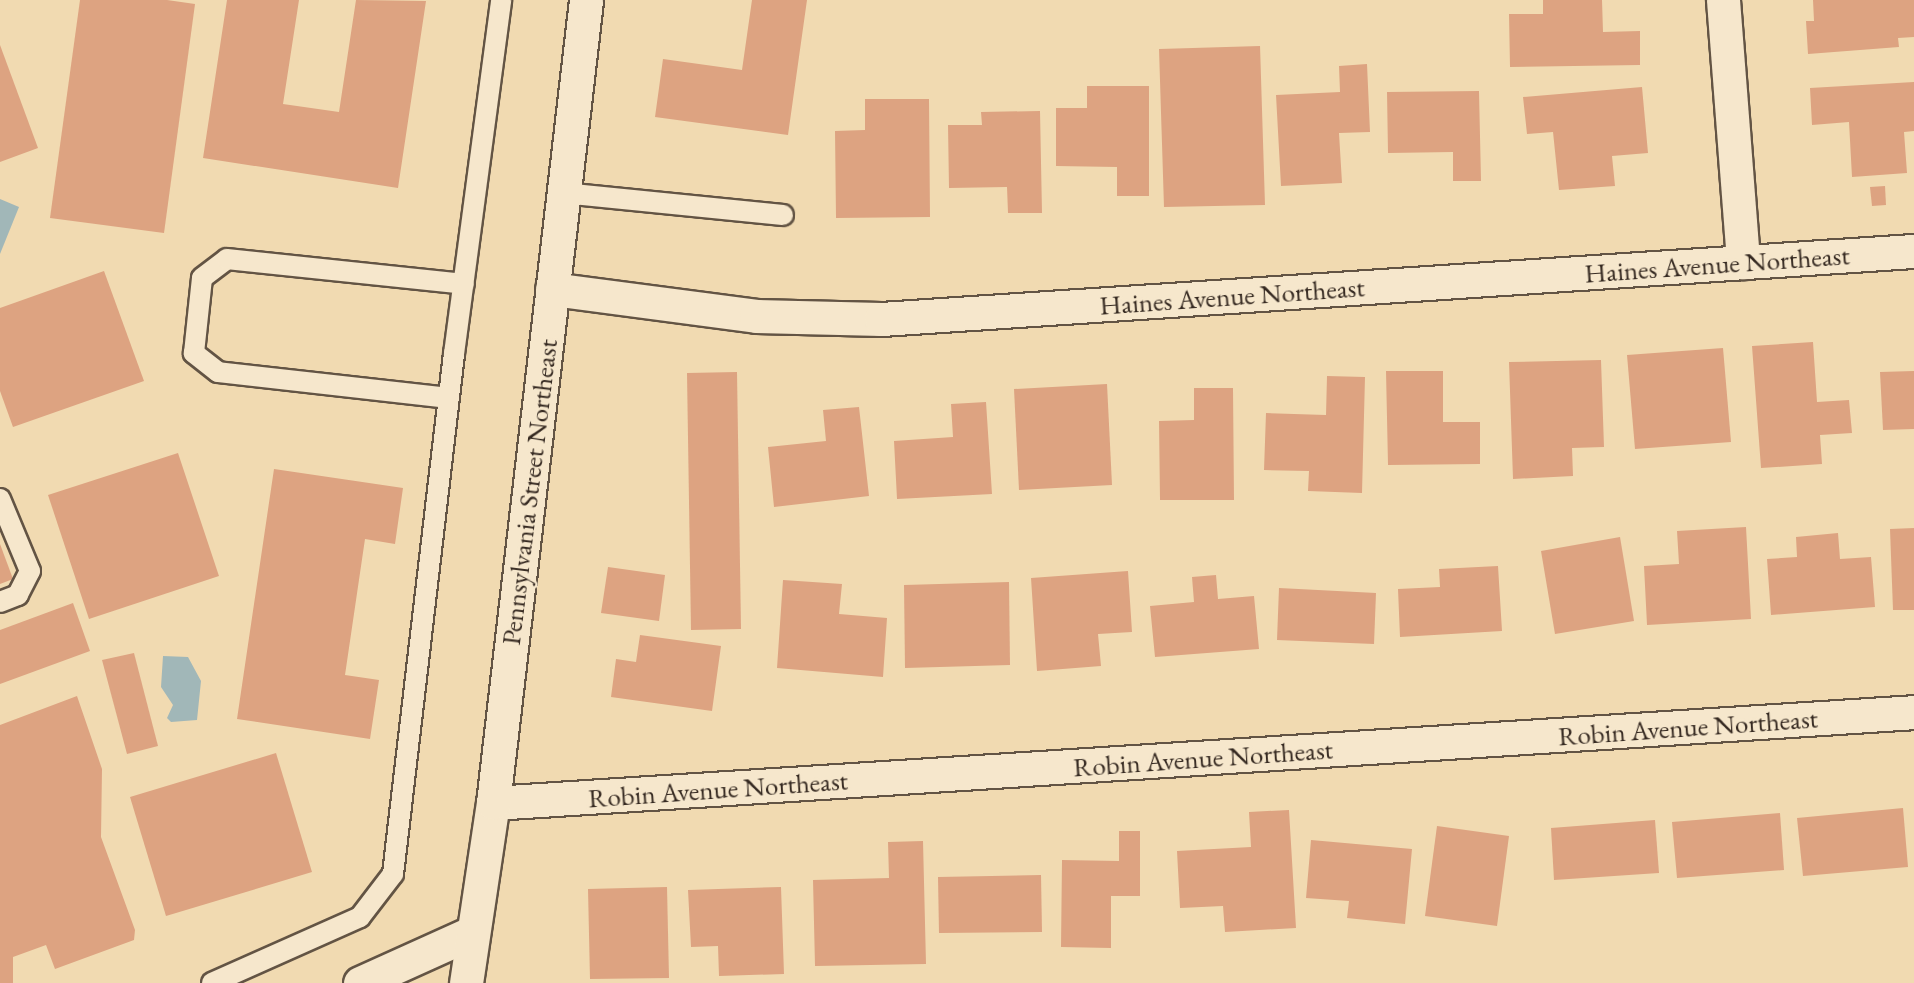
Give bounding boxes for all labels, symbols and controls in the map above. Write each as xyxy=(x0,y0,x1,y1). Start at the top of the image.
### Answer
street label: Haines Avenue Northeast xyxy=(1583,239,1851,289)
street label: Haines Avenue Northeast xyxy=(1098,271,1366,321)
street label: Pennsylvania Street Northeast xyxy=(494,337,564,647)
street label: Robin Avenue Northeast xyxy=(1557,702,1819,752)
street label: Robin Avenue Northeast xyxy=(1072,733,1334,783)
street label: Robin Avenue Northeast xyxy=(587,764,849,814)

